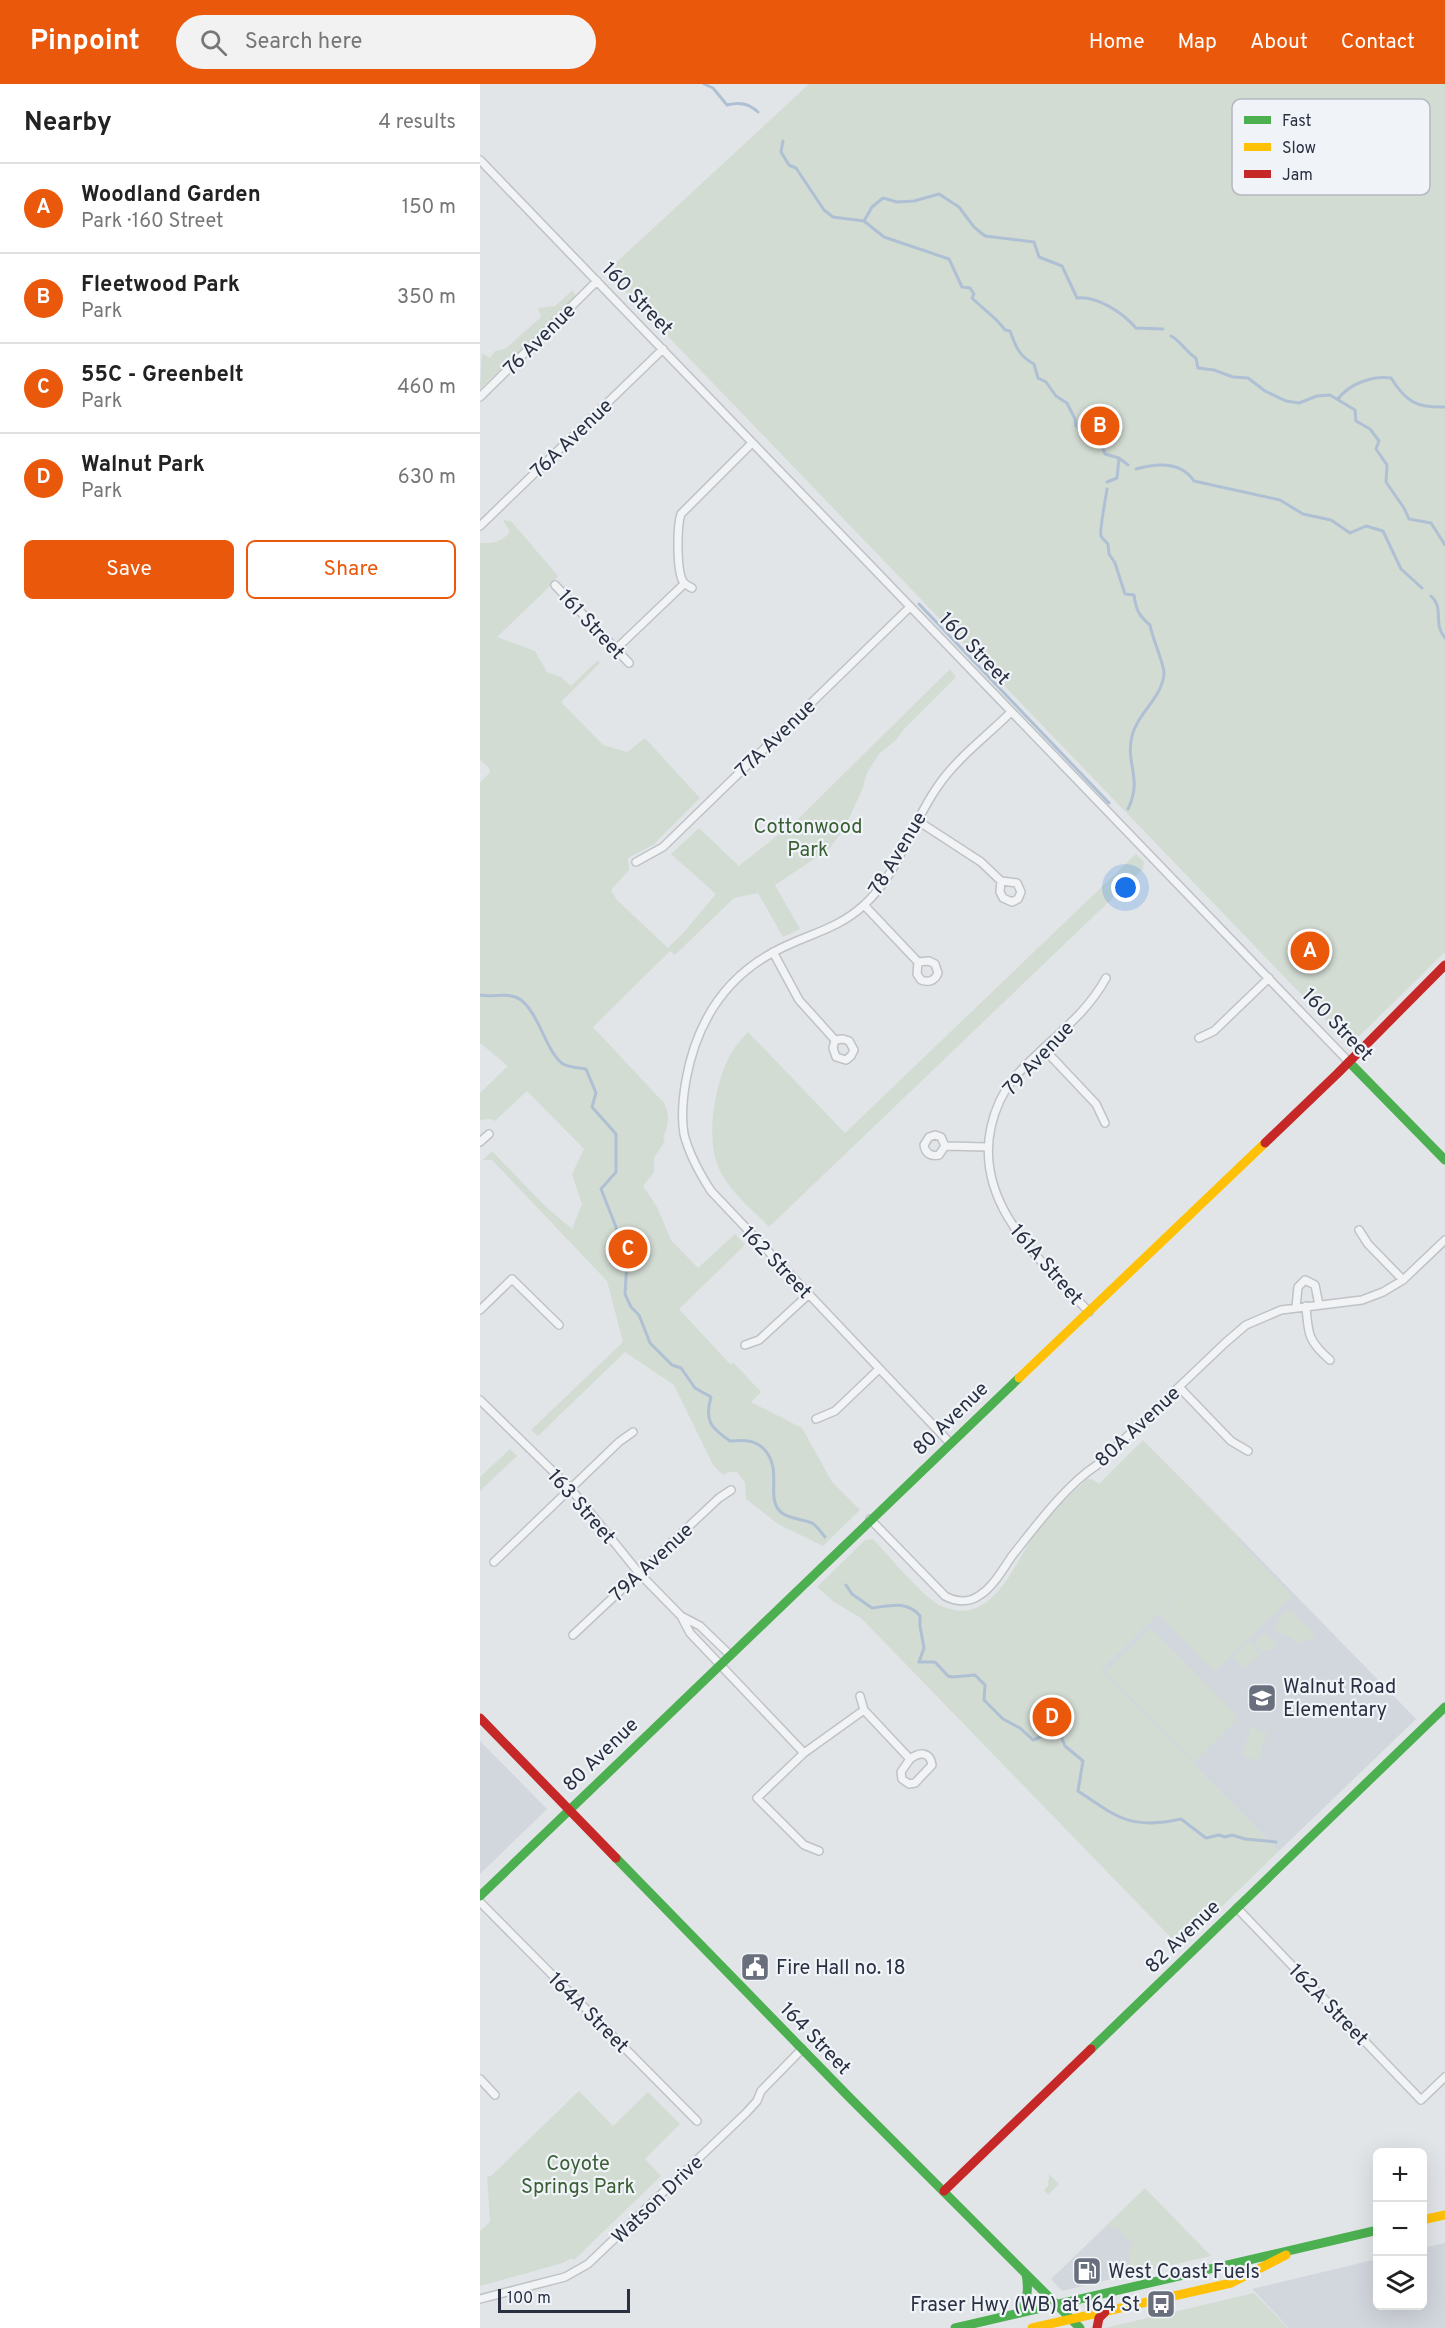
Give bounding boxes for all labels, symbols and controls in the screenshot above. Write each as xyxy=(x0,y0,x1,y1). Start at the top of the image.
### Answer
search box xyxy=(176,15,596,69)
text: Pinpoint xyxy=(30,24,140,60)
icon: search xyxy=(197,26,230,59)
text: Search here xyxy=(245,29,362,56)
text: Home xyxy=(1089,29,1145,56)
text: Map xyxy=(1178,29,1217,56)
text: About xyxy=(1250,29,1308,56)
text: Contact xyxy=(1341,29,1415,56)
legend xyxy=(1232,99,1430,195)
text: Nearby xyxy=(24,107,112,140)
text: 4 results xyxy=(379,110,456,136)
text: Fast xyxy=(1282,112,1312,132)
text: Slow xyxy=(1282,139,1316,159)
text: Jam xyxy=(1282,166,1313,186)
text: Woodland Garden xyxy=(81,182,261,209)
text: A xyxy=(36,195,51,221)
text: 150 m xyxy=(402,195,456,221)
text: Park · 160 Street xyxy=(81,209,224,235)
street label: 160 Street xyxy=(595,257,678,342)
text: Fleetwood Park xyxy=(81,272,240,299)
text: B xyxy=(37,285,50,311)
text: 350 m xyxy=(397,285,456,311)
text: Park xyxy=(81,299,122,325)
street label: 76 Avenue xyxy=(499,299,582,382)
text: 55C - Greenbelt xyxy=(81,362,244,389)
text: C xyxy=(37,375,50,401)
text: 460 m xyxy=(397,375,456,401)
text: Park xyxy=(81,389,122,415)
street label: 76A Avenue xyxy=(526,394,619,485)
pin: B xyxy=(1080,404,1120,448)
text: Walnut Park xyxy=(81,452,205,479)
text: D xyxy=(36,465,51,491)
text: 630 m xyxy=(398,465,456,491)
text: Park xyxy=(81,479,122,505)
button: Save xyxy=(24,540,234,599)
button: Share xyxy=(246,540,456,599)
street label: 161 Street xyxy=(551,585,630,666)
street label: 160 Street xyxy=(932,607,1015,692)
street label: 77A Avenue xyxy=(730,694,822,785)
street label: 78 Avenue xyxy=(864,808,934,901)
park label: Cottonwood Park xyxy=(753,815,863,864)
your location xyxy=(1111,873,1140,902)
pin: A xyxy=(1290,928,1330,974)
street label: 160 Street xyxy=(1295,983,1378,1068)
street label: 79 Avenue xyxy=(998,1016,1081,1102)
street label: 161A Street xyxy=(1003,1219,1088,1311)
street label: 162 Street xyxy=(734,1221,817,1305)
pin: C xyxy=(608,1226,648,1272)
street label: 80 Avenue xyxy=(908,1377,995,1462)
street label: 80A Avenue xyxy=(1090,1381,1187,1474)
street label: 163 Street xyxy=(541,1464,620,1550)
street label: 79A Avenue xyxy=(605,1518,700,1609)
place label: Walnut Road Elementary xyxy=(1283,1675,1396,1724)
school or university icon: Walnut Road Elementary xyxy=(1246,1682,1278,1714)
pin: D xyxy=(1032,1694,1072,1740)
street label: 80 Avenue xyxy=(558,1713,645,1798)
street label: 82 Avenue xyxy=(1140,1895,1227,1980)
public building icon: Fire Hall no. 18 xyxy=(739,1951,771,1983)
place label: Fire Hall no. 18 xyxy=(776,1956,906,1982)
street label: 162A Street xyxy=(1282,1959,1373,2052)
street label: 164A Street xyxy=(542,1967,634,2059)
street label: 164 Street xyxy=(773,1997,856,2081)
map controls xyxy=(1373,2148,1427,2310)
button: + xyxy=(1373,2148,1427,2202)
street label: Watson Drive xyxy=(607,2150,710,2251)
park label: Coyote Springs Park xyxy=(521,2152,635,2201)
button: − xyxy=(1373,2202,1427,2256)
fuel station icon: West Coast Fuels xyxy=(1071,2255,1103,2287)
button: layers xyxy=(1373,2256,1427,2310)
place label: West Coast Fuels xyxy=(1108,2260,1260,2286)
scale bar xyxy=(498,2286,630,2314)
bus stop icon: Fraser Hwy (WB) at 164 St xyxy=(1145,2288,1177,2320)
text: 100 m xyxy=(507,2289,551,2309)
place label: Fraser Hwy (WB) at 164 St xyxy=(910,2293,1140,2319)

